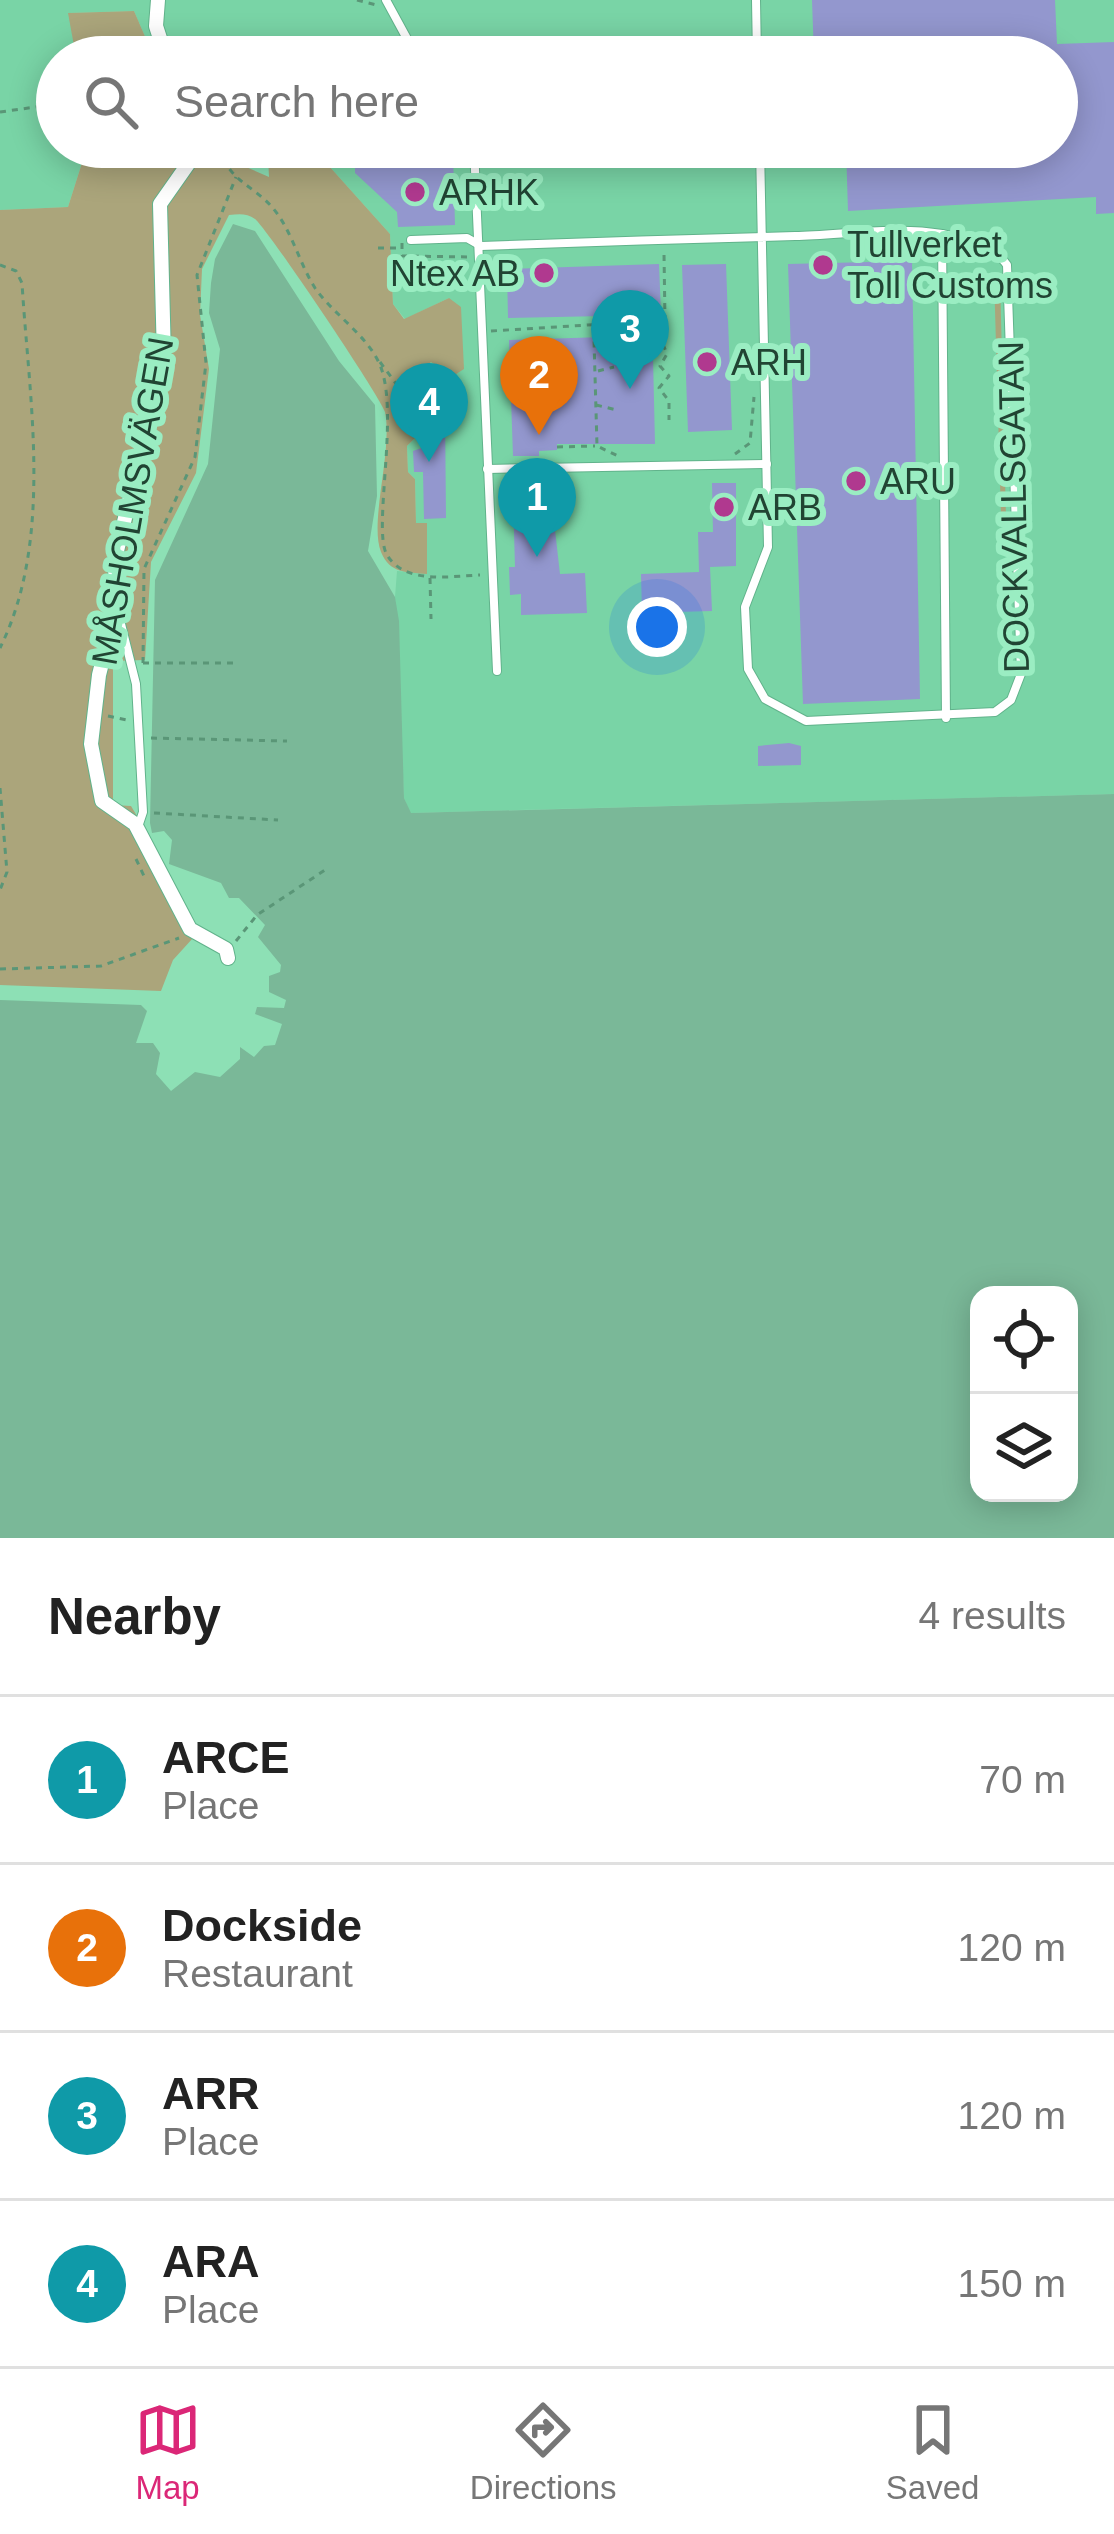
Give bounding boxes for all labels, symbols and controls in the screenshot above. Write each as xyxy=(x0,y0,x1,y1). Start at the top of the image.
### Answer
search box xyxy=(36,36,1078,168)
icon: search xyxy=(78,69,144,135)
text: Search here xyxy=(174,76,419,127)
place label: ARHK xyxy=(439,172,539,213)
marker: ARHK xyxy=(402,179,428,205)
place label: Tullverket Toll Customs xyxy=(847,224,1053,306)
marker: Tullverket Toll Customs xyxy=(810,252,836,278)
place label: Ntex AB xyxy=(390,253,520,294)
marker: Ntex AB xyxy=(531,260,557,286)
pin: 3 xyxy=(591,290,669,389)
street label: MÅSHOLMSVÄGEN xyxy=(83,334,182,668)
pin: 2 xyxy=(500,336,578,435)
street label: DOCKVALLSGATAN xyxy=(990,341,1037,673)
place label: ARH xyxy=(731,342,807,383)
marker: ARH xyxy=(694,349,720,375)
pin: 4 xyxy=(390,363,468,462)
pin: 1 xyxy=(498,458,576,557)
place label: ARU xyxy=(880,461,956,502)
marker: ARU xyxy=(843,468,869,494)
place label: ARB xyxy=(748,487,822,528)
marker: ARB xyxy=(711,494,737,520)
your location xyxy=(627,597,687,657)
map controls xyxy=(970,1286,1078,1502)
button: locate xyxy=(970,1286,1078,1394)
button: layers xyxy=(970,1394,1078,1502)
text: Nearby xyxy=(48,1588,221,1645)
text: 4 results xyxy=(919,1594,1066,1637)
text: ARCE xyxy=(162,1732,290,1783)
text: 1 xyxy=(76,1758,98,1801)
text: 70 m xyxy=(979,1758,1066,1801)
text: Place xyxy=(162,1784,260,1827)
text: Dockside xyxy=(162,1900,362,1951)
text: 2 xyxy=(76,1926,98,1969)
text: 120 m xyxy=(958,1926,1066,1969)
text: Restaurant xyxy=(162,1952,353,1995)
text: ARR xyxy=(162,2068,260,2119)
text: 3 xyxy=(76,2094,98,2137)
text: 120 m xyxy=(958,2094,1066,2137)
text: Place xyxy=(162,2120,260,2163)
text: ARA xyxy=(162,2236,260,2287)
text: 4 xyxy=(76,2262,98,2305)
text: 150 m xyxy=(958,2262,1066,2305)
text: Place xyxy=(162,2288,260,2331)
tab: Map xyxy=(135,2397,201,2507)
tab: Directions xyxy=(470,2397,617,2507)
tab: Saved xyxy=(886,2397,979,2507)

